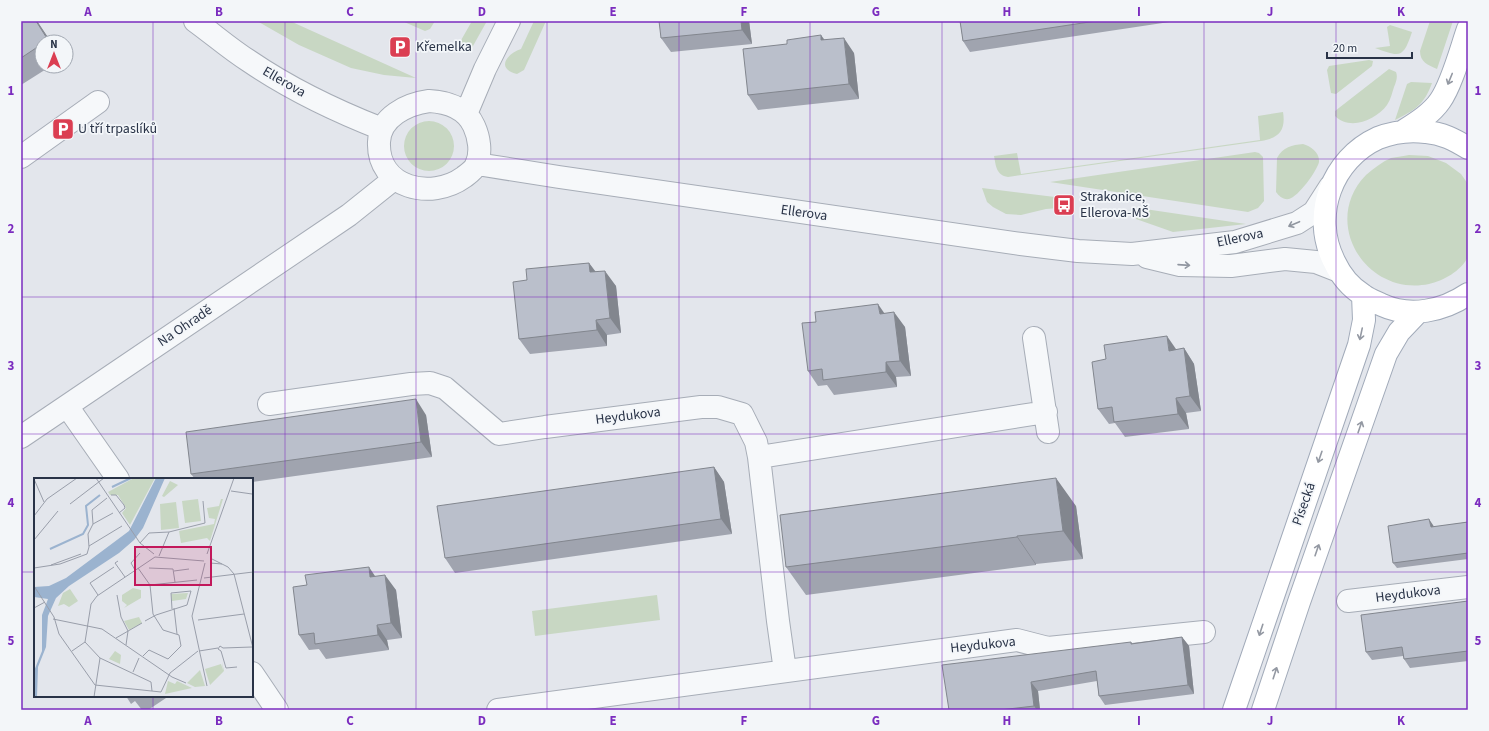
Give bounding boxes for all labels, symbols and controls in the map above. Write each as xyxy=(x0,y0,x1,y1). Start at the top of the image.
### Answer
text: A xyxy=(83,3,92,21)
text: B xyxy=(215,3,223,21)
text: C xyxy=(346,3,354,21)
text: D xyxy=(478,3,486,21)
text: E xyxy=(609,3,617,21)
text: F xyxy=(741,3,748,21)
text: G xyxy=(872,3,880,21)
text: H xyxy=(1003,3,1011,21)
text: I xyxy=(1137,3,1141,21)
text: J xyxy=(1267,3,1273,21)
text: K xyxy=(1397,3,1406,21)
north arrow xyxy=(34,34,74,74)
parking icon: Křemelka xyxy=(387,34,413,60)
scale bar xyxy=(1327,34,1412,60)
text: N xyxy=(50,37,58,52)
place label: Křemelka xyxy=(416,37,472,57)
text: 20 m xyxy=(1333,40,1357,57)
street label: Ellerova xyxy=(259,62,309,102)
one-way arrow xyxy=(1446,72,1454,84)
text: 1 xyxy=(8,82,15,100)
text: 1 xyxy=(1475,82,1482,100)
parking icon: U tří trpaslíků xyxy=(50,116,76,142)
place label: U tří trpaslíků xyxy=(78,119,157,139)
place label: Strakonice, Ellerova-MŠ xyxy=(1080,187,1149,223)
bus stop icon: Strakonice, Ellerova-MŠ xyxy=(1051,192,1077,218)
street label: Ellerova xyxy=(779,200,829,226)
text: 2 xyxy=(8,220,15,238)
one-way arrow xyxy=(1288,220,1300,228)
text: 2 xyxy=(1475,220,1482,238)
street label: Ellerova xyxy=(1215,223,1265,253)
one-way arrow xyxy=(1177,261,1190,268)
street label: Na Ohradě xyxy=(154,300,216,352)
one-way arrow xyxy=(1357,327,1365,340)
text: 3 xyxy=(8,357,15,375)
text: 3 xyxy=(1475,357,1482,375)
street label: Heydukova xyxy=(594,402,662,430)
one-way arrow xyxy=(1357,421,1364,434)
one-way arrow xyxy=(1316,451,1323,464)
inset map xyxy=(34,478,253,697)
street label: Písecká xyxy=(1287,480,1321,528)
text: 4 xyxy=(8,494,15,512)
text: 4 xyxy=(1475,494,1482,512)
one-way arrow xyxy=(1314,544,1321,557)
street label: Heydukova xyxy=(1374,580,1442,608)
one-way arrow xyxy=(1257,623,1264,636)
text: 5 xyxy=(8,632,15,650)
street label: Heydukova xyxy=(949,632,1017,658)
text: 5 xyxy=(1475,632,1482,650)
one-way arrow xyxy=(1272,667,1279,680)
text: A xyxy=(83,712,92,730)
text: B xyxy=(215,712,223,730)
text: C xyxy=(346,712,354,730)
text: D xyxy=(478,712,486,730)
text: E xyxy=(609,712,617,730)
text: F xyxy=(741,712,748,730)
text: G xyxy=(872,712,880,730)
text: H xyxy=(1003,712,1011,730)
text: I xyxy=(1137,712,1141,730)
text: J xyxy=(1267,712,1273,730)
text: K xyxy=(1397,712,1406,730)

